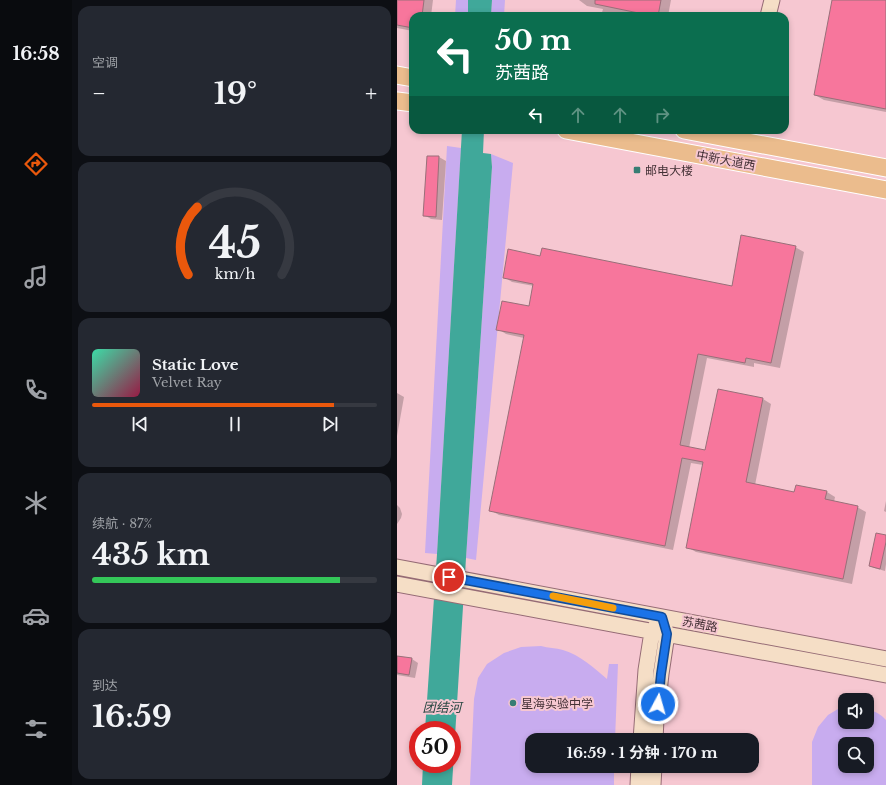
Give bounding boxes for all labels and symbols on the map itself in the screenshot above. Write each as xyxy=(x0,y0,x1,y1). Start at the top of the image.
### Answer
street label: 中新大道西 xyxy=(695,147,757,173)
place label: 邮电大楼 xyxy=(645,163,693,178)
marker: 邮电大楼 xyxy=(632,165,642,175)
pin xyxy=(432,560,466,594)
street label: 苏茜路 xyxy=(681,613,719,635)
position arrow xyxy=(637,683,679,725)
place label: 星海实验中学 xyxy=(521,696,593,711)
marker: 星海实验中学 xyxy=(508,698,518,708)
water label: 团结河 xyxy=(422,699,464,716)
speed limit sign: 50 xyxy=(409,721,461,773)

